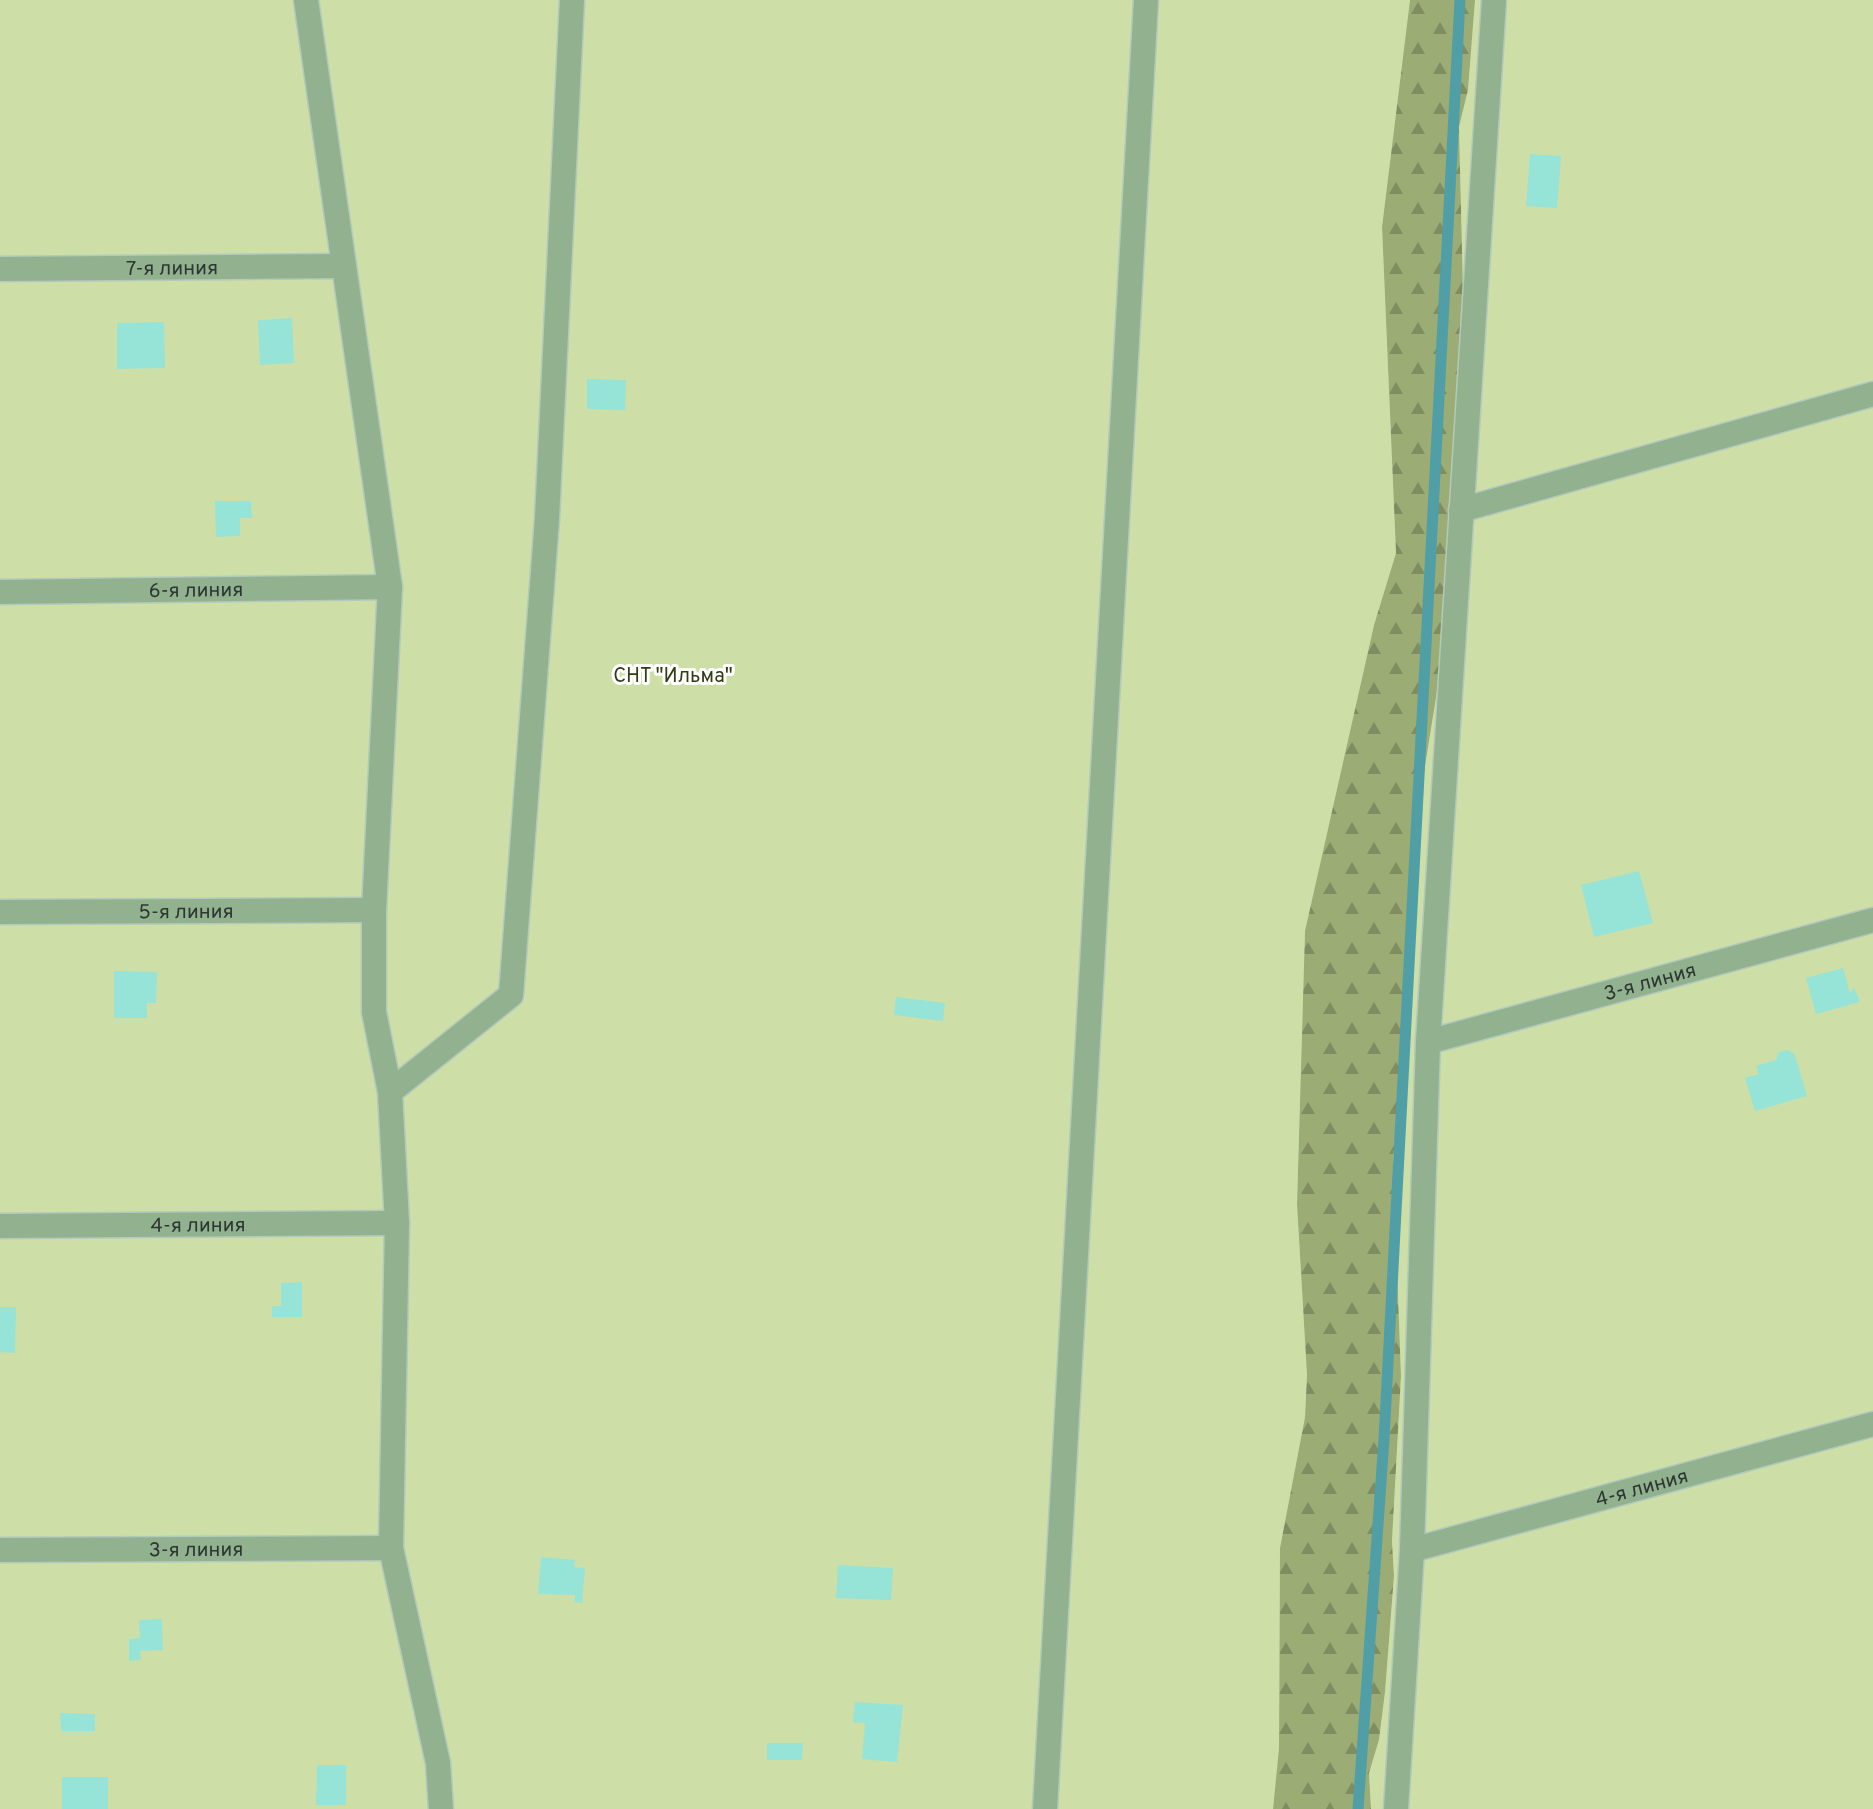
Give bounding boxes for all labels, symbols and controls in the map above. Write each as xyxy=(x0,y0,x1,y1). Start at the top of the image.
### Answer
street label: 7-я линия xyxy=(126,256,218,283)
street label: 6-я линия xyxy=(149,578,243,605)
park label: СНТ "Ильма" xyxy=(613,664,733,690)
street label: 5-я линия xyxy=(138,900,234,926)
street label: 3-я линия xyxy=(1601,958,1699,1008)
street label: 4-я линия xyxy=(150,1213,246,1240)
street label: 4-я линия xyxy=(1593,1464,1691,1514)
street label: 3-я линия xyxy=(149,1538,243,1564)

